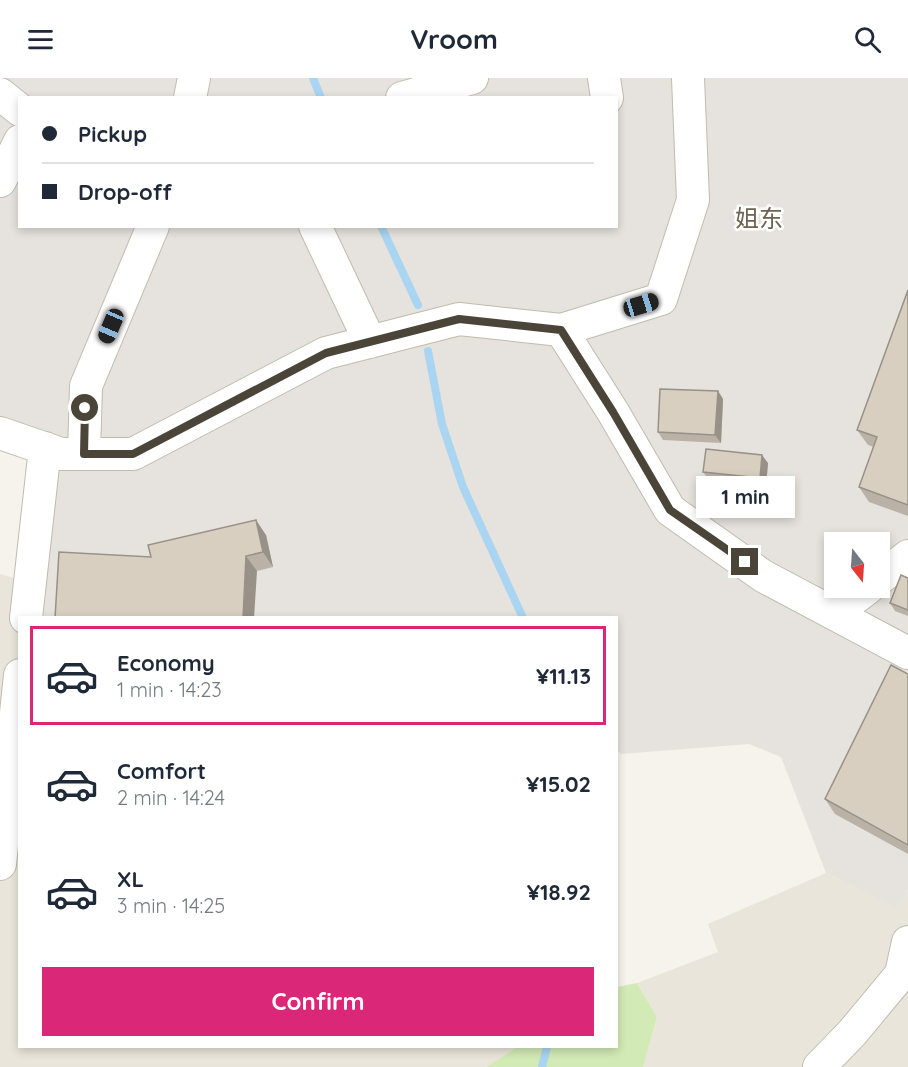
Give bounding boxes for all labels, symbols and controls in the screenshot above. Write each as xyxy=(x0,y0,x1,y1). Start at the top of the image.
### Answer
text: Vroom xyxy=(410,22,498,56)
icon: menu xyxy=(24,23,57,56)
icon: search xyxy=(851,23,884,56)
text: Pickup xyxy=(78,120,147,148)
text: Drop-off xyxy=(78,178,172,206)
district label: 姐东 xyxy=(735,203,783,233)
car xyxy=(621,291,661,319)
car xyxy=(96,306,126,346)
route start xyxy=(71,394,98,421)
callout: 1 min xyxy=(696,475,795,517)
text: 1 min xyxy=(721,484,770,509)
north arrow xyxy=(824,532,890,598)
map controls xyxy=(824,532,890,598)
route end xyxy=(731,548,758,575)
icon: car xyxy=(45,649,99,703)
text: Economy xyxy=(117,649,215,677)
text: ¥11.13 xyxy=(536,662,591,690)
text: 1 min · 14:23 xyxy=(117,677,222,702)
icon: car xyxy=(45,757,99,811)
text: Comfort xyxy=(117,757,206,785)
text: ¥15.02 xyxy=(526,770,591,798)
text: 2 min · 14:24 xyxy=(117,785,225,810)
icon: car xyxy=(45,865,99,919)
text: XL xyxy=(117,865,144,893)
text: ¥18.92 xyxy=(527,878,591,906)
text: 3 min · 14:25 xyxy=(117,893,225,918)
button: Confirm xyxy=(42,967,594,1036)

